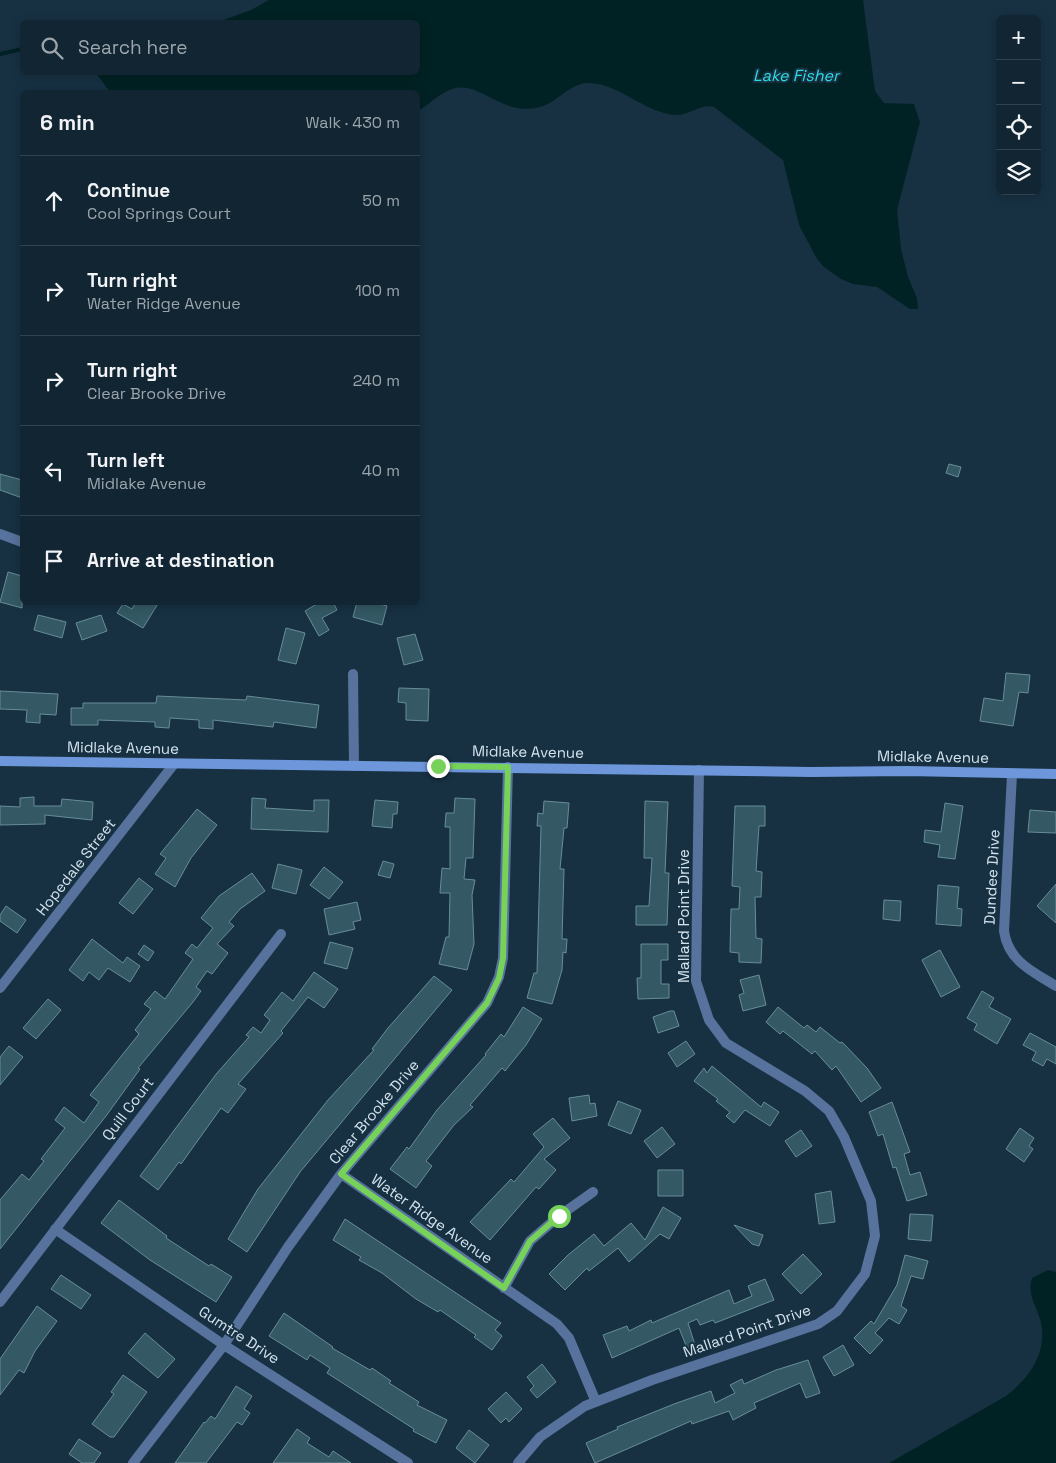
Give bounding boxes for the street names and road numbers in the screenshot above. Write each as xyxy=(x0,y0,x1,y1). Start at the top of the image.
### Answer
street label: Midlake Avenue xyxy=(67,737,179,758)
street label: Midlake Avenue xyxy=(472,741,584,762)
street label: Midlake Avenue xyxy=(877,746,989,767)
street label: Hopedale Street xyxy=(32,814,120,919)
street label: Dundee Drive xyxy=(980,829,1003,925)
street label: Mallard Point Drive xyxy=(674,849,693,983)
street label: Clear Brooke Drive xyxy=(324,1055,423,1168)
street label: Quill Court xyxy=(98,1073,158,1144)
street label: Water Ridge Avenue xyxy=(368,1169,497,1268)
street label: Mallard Point Drive xyxy=(680,1300,813,1361)
street label: Gumtre Drive xyxy=(195,1301,283,1368)

